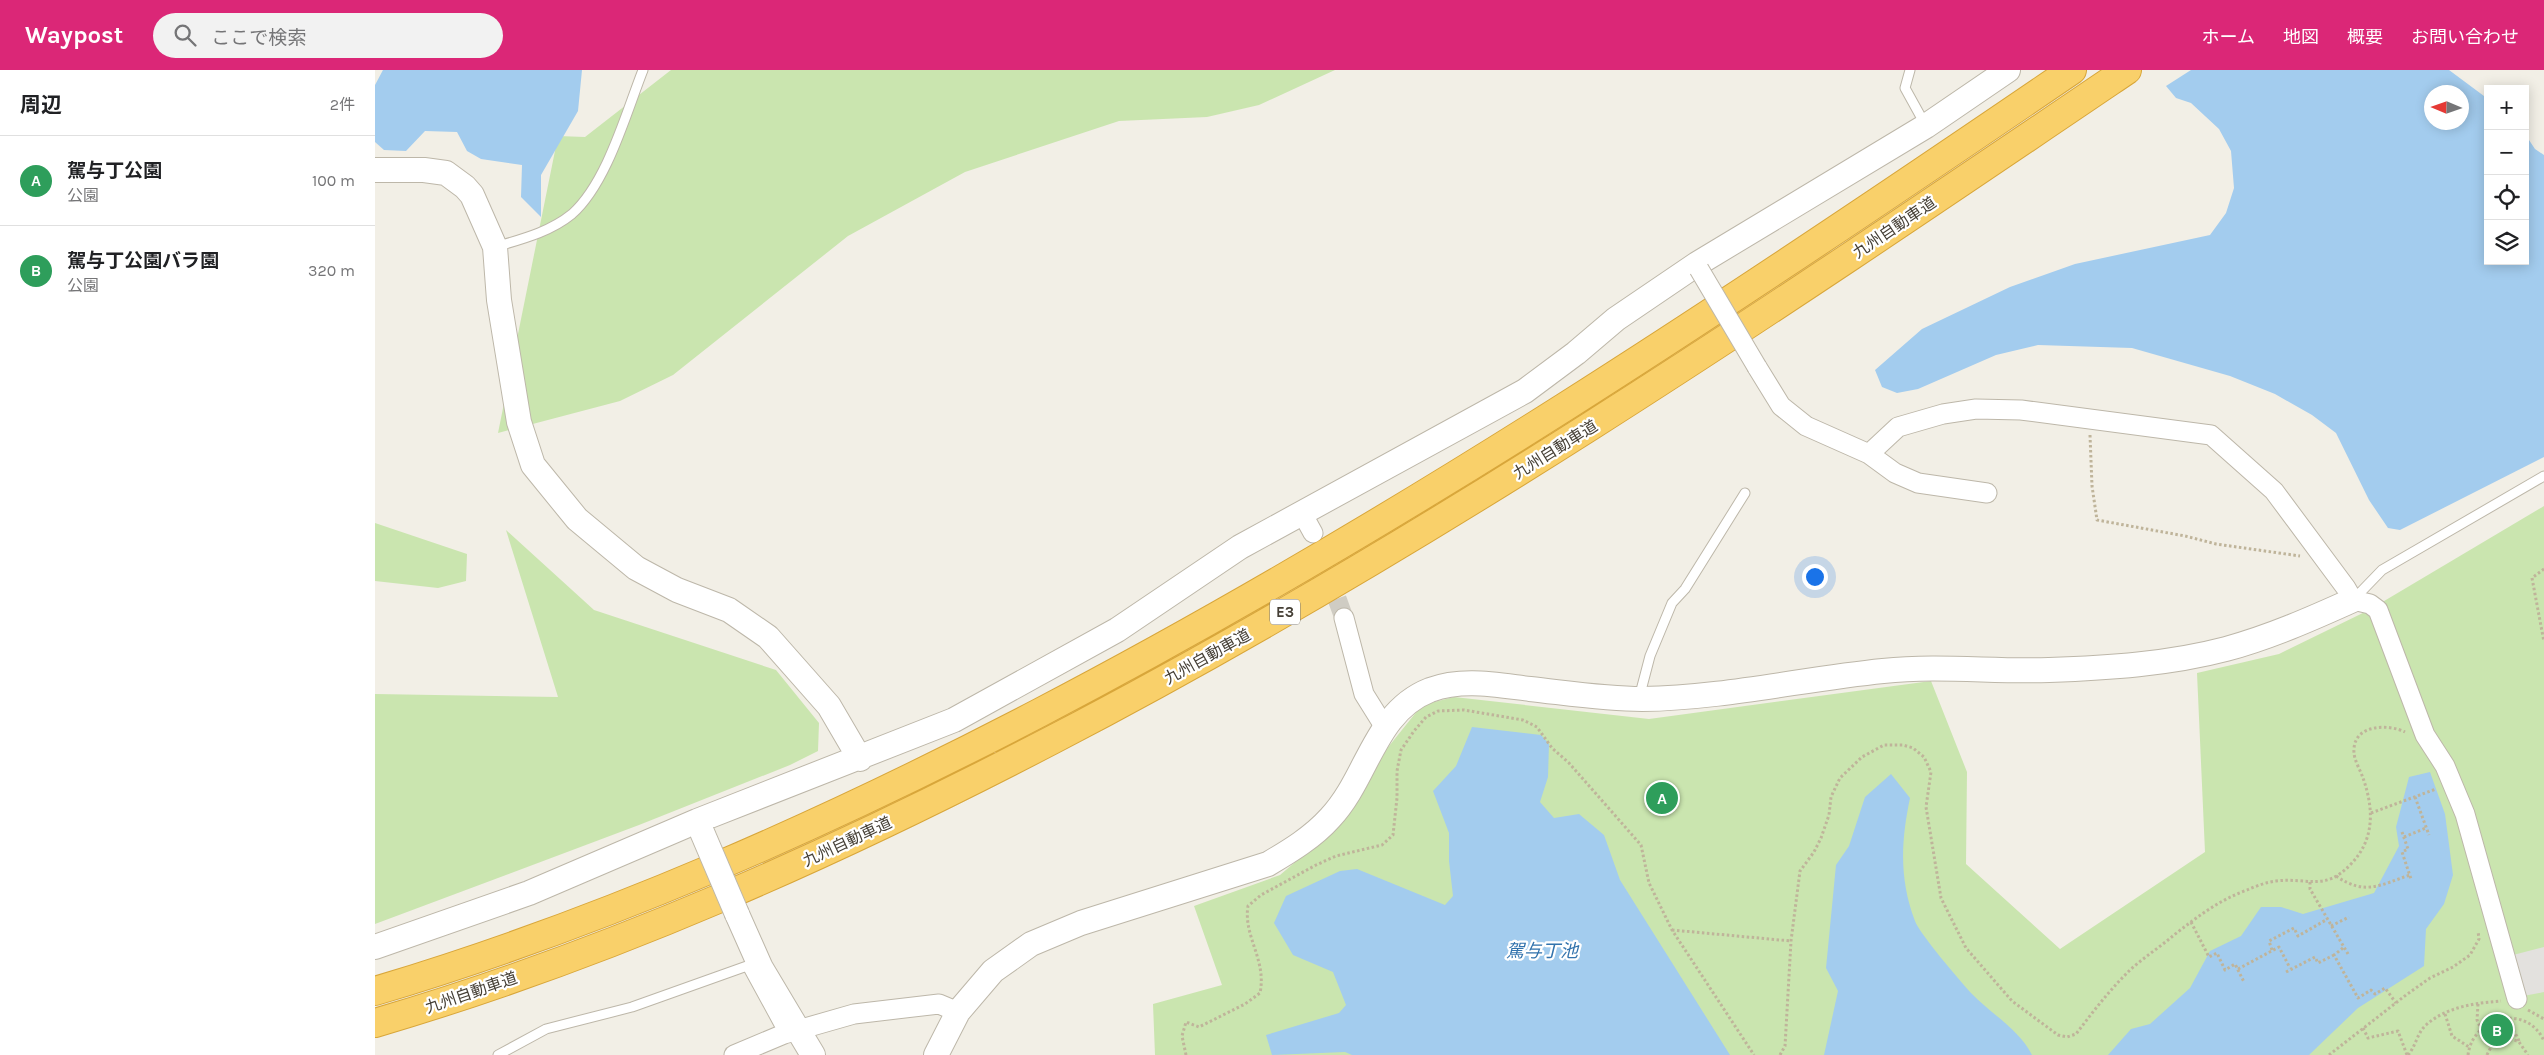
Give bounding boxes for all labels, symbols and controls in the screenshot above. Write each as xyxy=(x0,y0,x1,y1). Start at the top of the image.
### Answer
search box xyxy=(153,13,503,58)
text: Waypost xyxy=(25,21,123,49)
icon: search xyxy=(171,21,199,49)
text: ホーム xyxy=(2202,26,2255,48)
text: 地図 xyxy=(2283,26,2319,48)
text: 概要 xyxy=(2347,26,2383,48)
text: お問い合わせ xyxy=(2411,26,2519,48)
text: ここで検索 xyxy=(211,27,306,49)
north arrow xyxy=(2424,85,2469,130)
map controls xyxy=(2484,85,2529,265)
button: + xyxy=(2484,85,2529,130)
text: 周辺 xyxy=(20,93,62,117)
text: 2件 xyxy=(330,95,355,114)
button: − xyxy=(2484,130,2529,175)
text: 駕与丁公園 xyxy=(67,160,162,182)
text: A xyxy=(31,171,41,190)
text: 100 m xyxy=(312,171,355,190)
button: locate xyxy=(2484,175,2529,220)
text: 公園 xyxy=(67,186,99,205)
street label: 九州自動車道 xyxy=(1849,193,1939,262)
button: layers xyxy=(2484,220,2529,265)
text: 駕与丁公園バラ園 xyxy=(67,250,219,272)
text: B xyxy=(31,261,41,280)
text: 320 m xyxy=(308,261,355,280)
text: 公園 xyxy=(67,276,99,295)
street label: 九州自動車道 xyxy=(1510,416,1601,483)
your location xyxy=(1802,564,1828,590)
road number: E3 xyxy=(1270,600,1300,624)
street label: 九州自動車道 xyxy=(1161,625,1254,688)
pin: A xyxy=(1646,779,1678,817)
street label: 九州自動車道 xyxy=(800,813,895,870)
water label: 駕与丁池 xyxy=(1506,940,1580,962)
street label: 九州自動車道 xyxy=(423,968,520,1017)
pin: B xyxy=(2481,1011,2513,1049)

